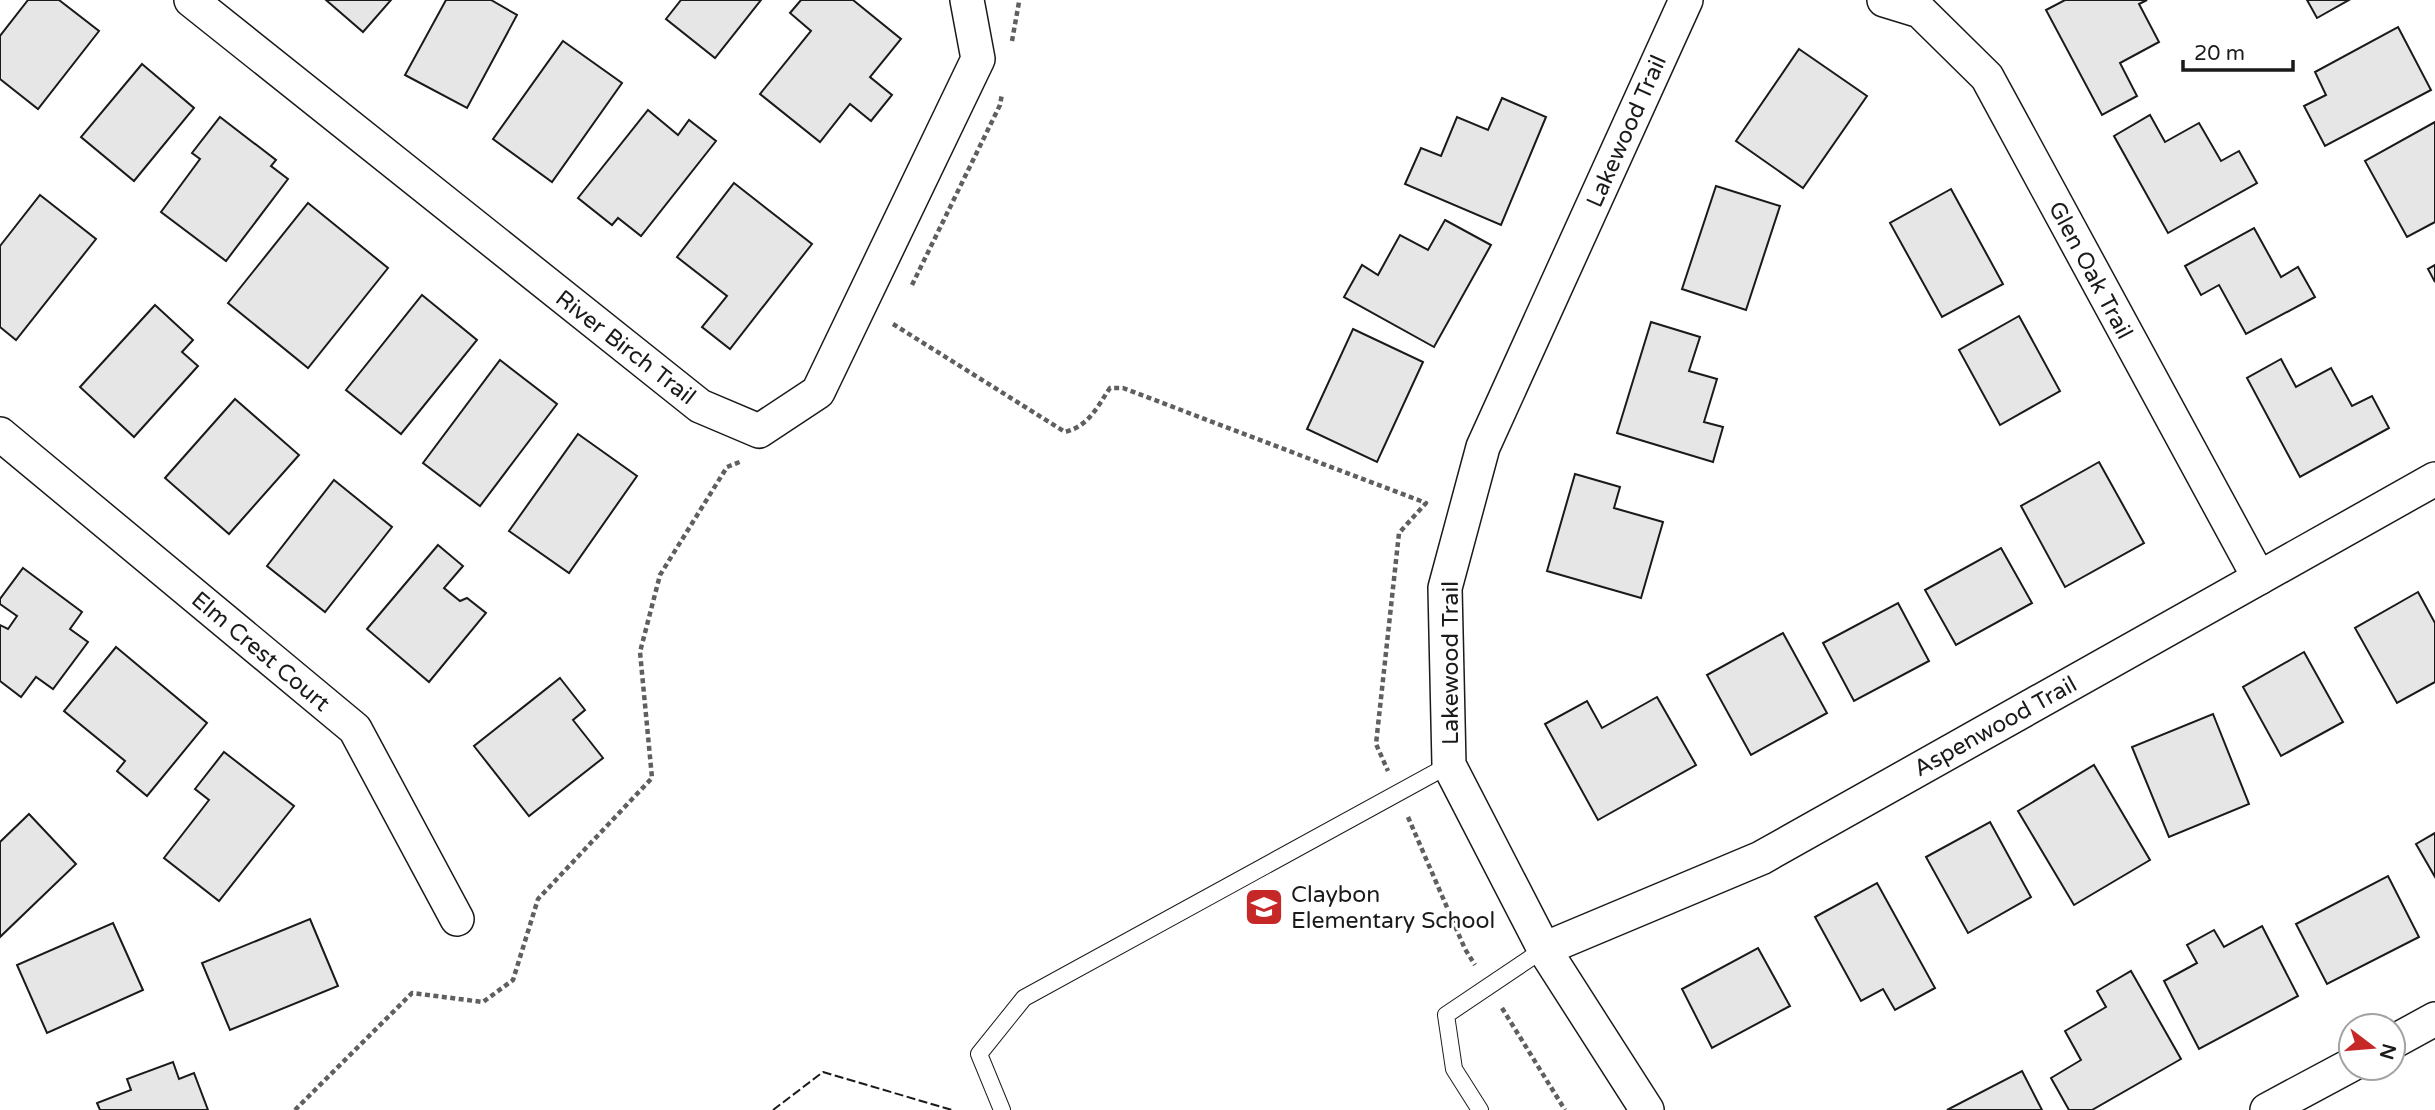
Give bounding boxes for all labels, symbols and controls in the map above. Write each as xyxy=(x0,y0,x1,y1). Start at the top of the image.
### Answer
scale bar xyxy=(2183,28,2293,72)
text: 20 m xyxy=(2194,41,2245,66)
street label: Lakewood Trail xyxy=(1581,51,1673,212)
street label: Glen Oak Trail xyxy=(2042,197,2138,344)
street label: River Birch Trail xyxy=(550,284,701,411)
street label: Lakewood Trail xyxy=(1437,581,1465,745)
street label: Elm Crest Court xyxy=(186,586,335,718)
street label: Aspenwood Trail xyxy=(1909,671,2082,783)
place label: Claybon Elementary School xyxy=(1291,881,1495,935)
school or university icon: Claybon Elementary School xyxy=(1243,886,1285,928)
north arrow xyxy=(2337,1012,2407,1082)
text: N xyxy=(2375,1041,2400,1062)

